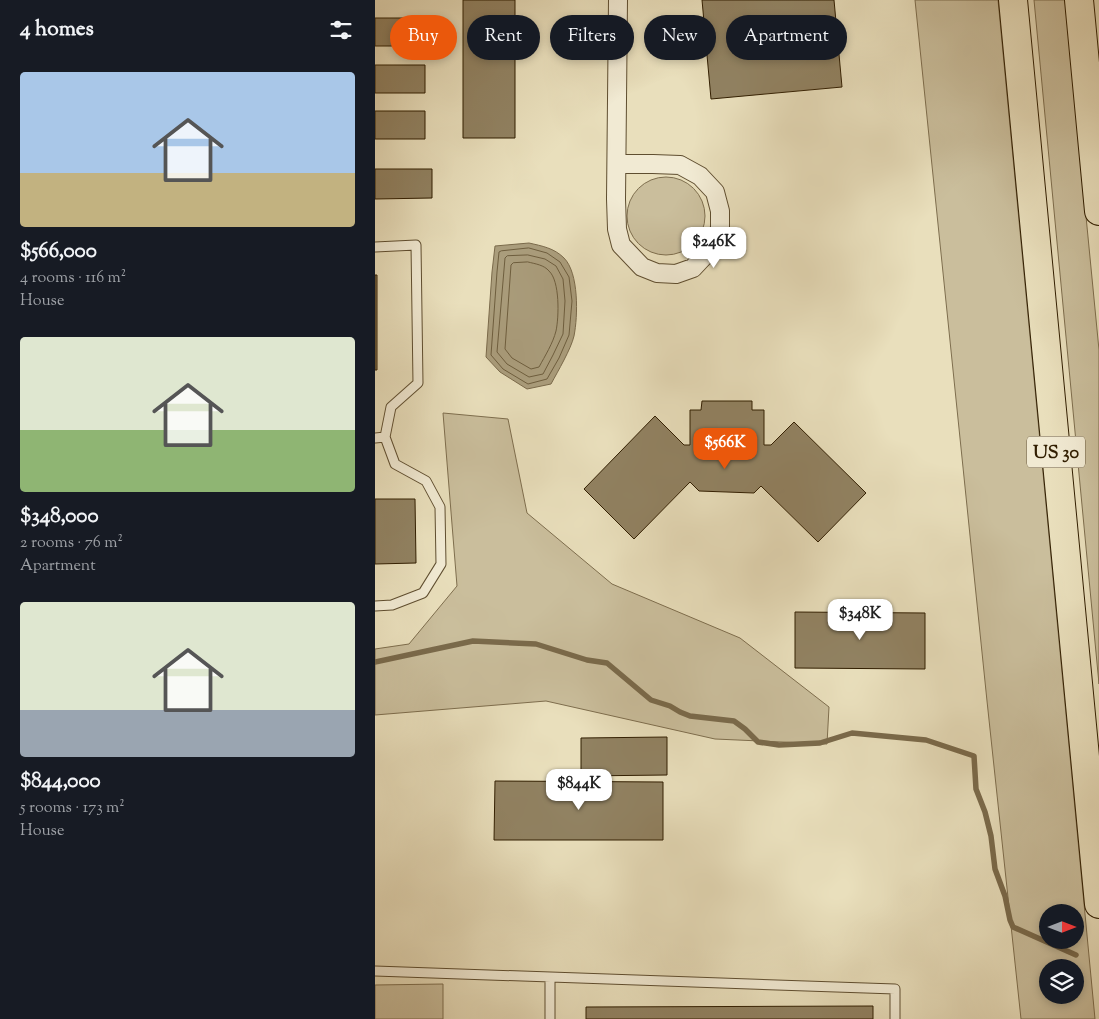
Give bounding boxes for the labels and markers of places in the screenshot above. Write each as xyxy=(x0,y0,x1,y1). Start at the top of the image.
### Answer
pin: $246K xyxy=(679,226,749,269)
pin: $566K xyxy=(690,428,760,470)
pin: $348K xyxy=(825,598,895,641)
pin: $844K xyxy=(544,768,614,811)

